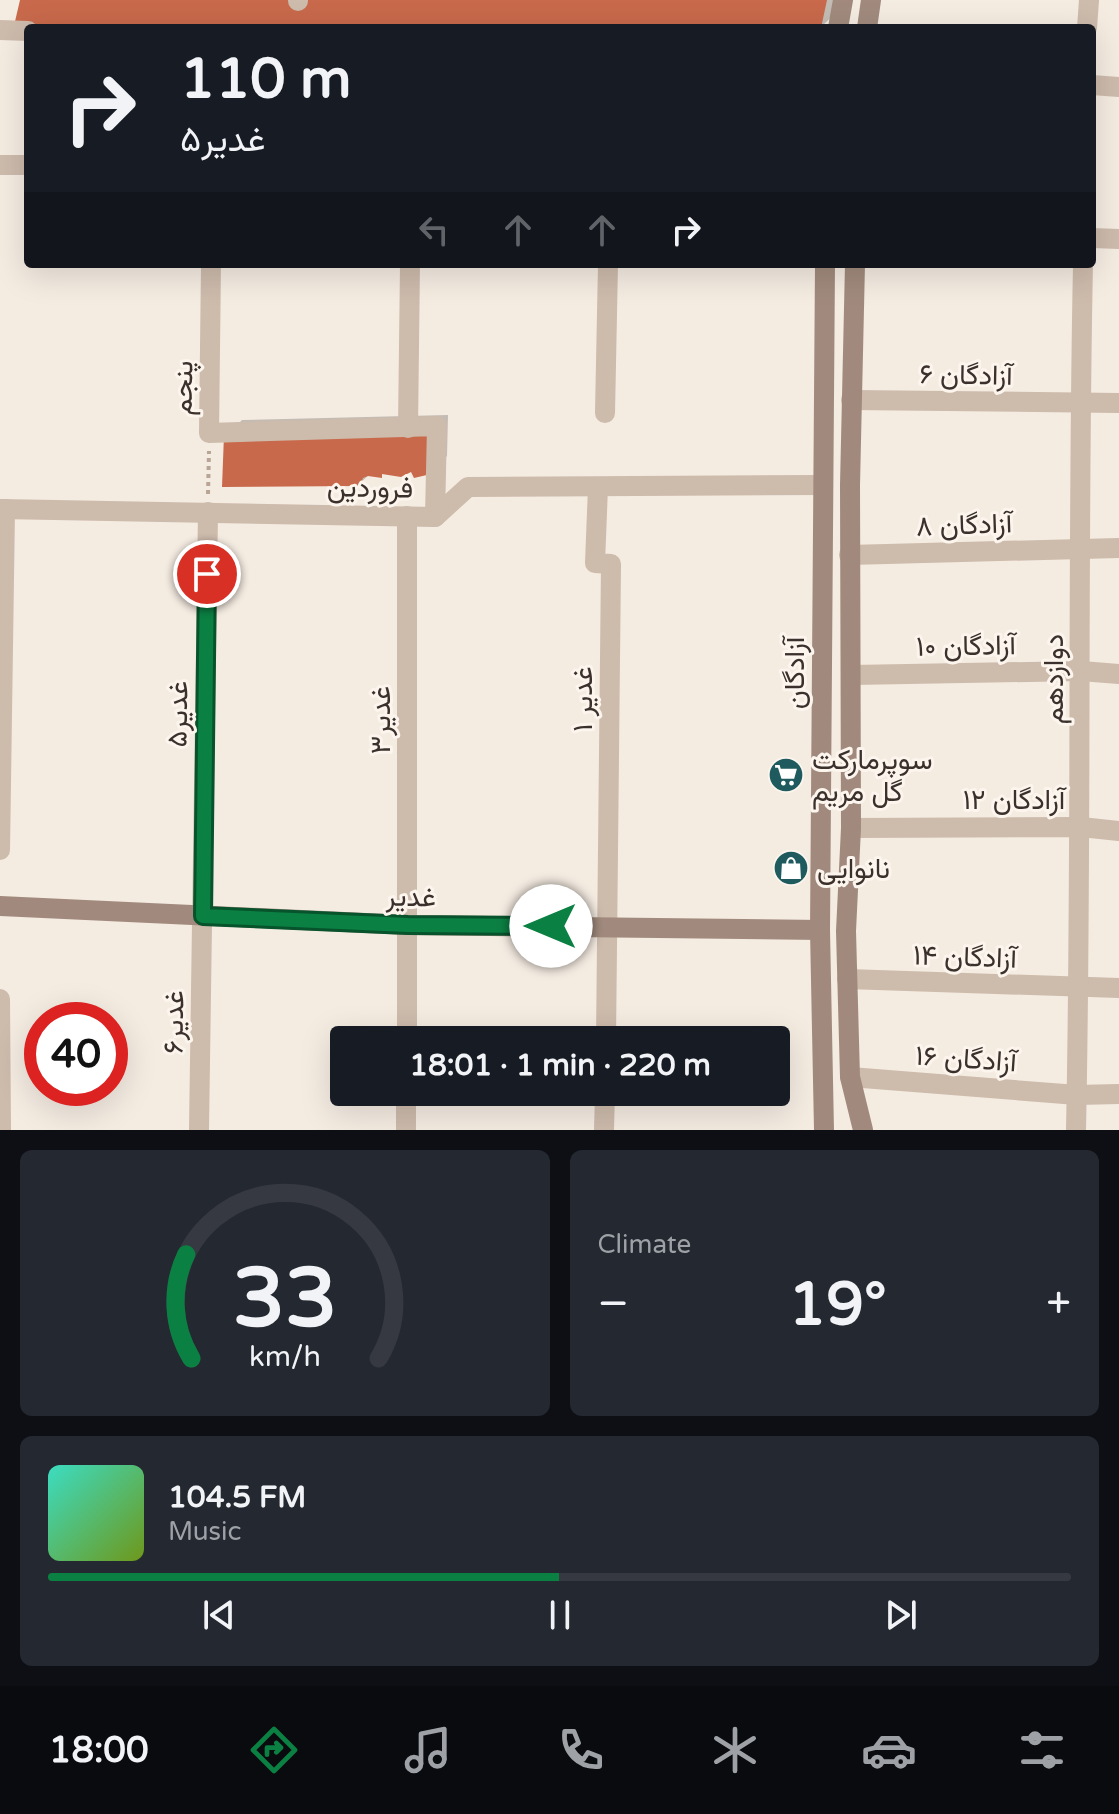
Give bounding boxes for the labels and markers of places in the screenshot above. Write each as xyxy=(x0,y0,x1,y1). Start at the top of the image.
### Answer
pin xyxy=(173,540,241,608)
place label: سوپرمارکت گل مریم xyxy=(812,743,933,810)
supermarket icon: سوپرمارکت گل مریم xyxy=(767,756,805,794)
shop icon: نانوایی xyxy=(772,849,810,887)
place label: نانوایی xyxy=(817,852,890,886)

